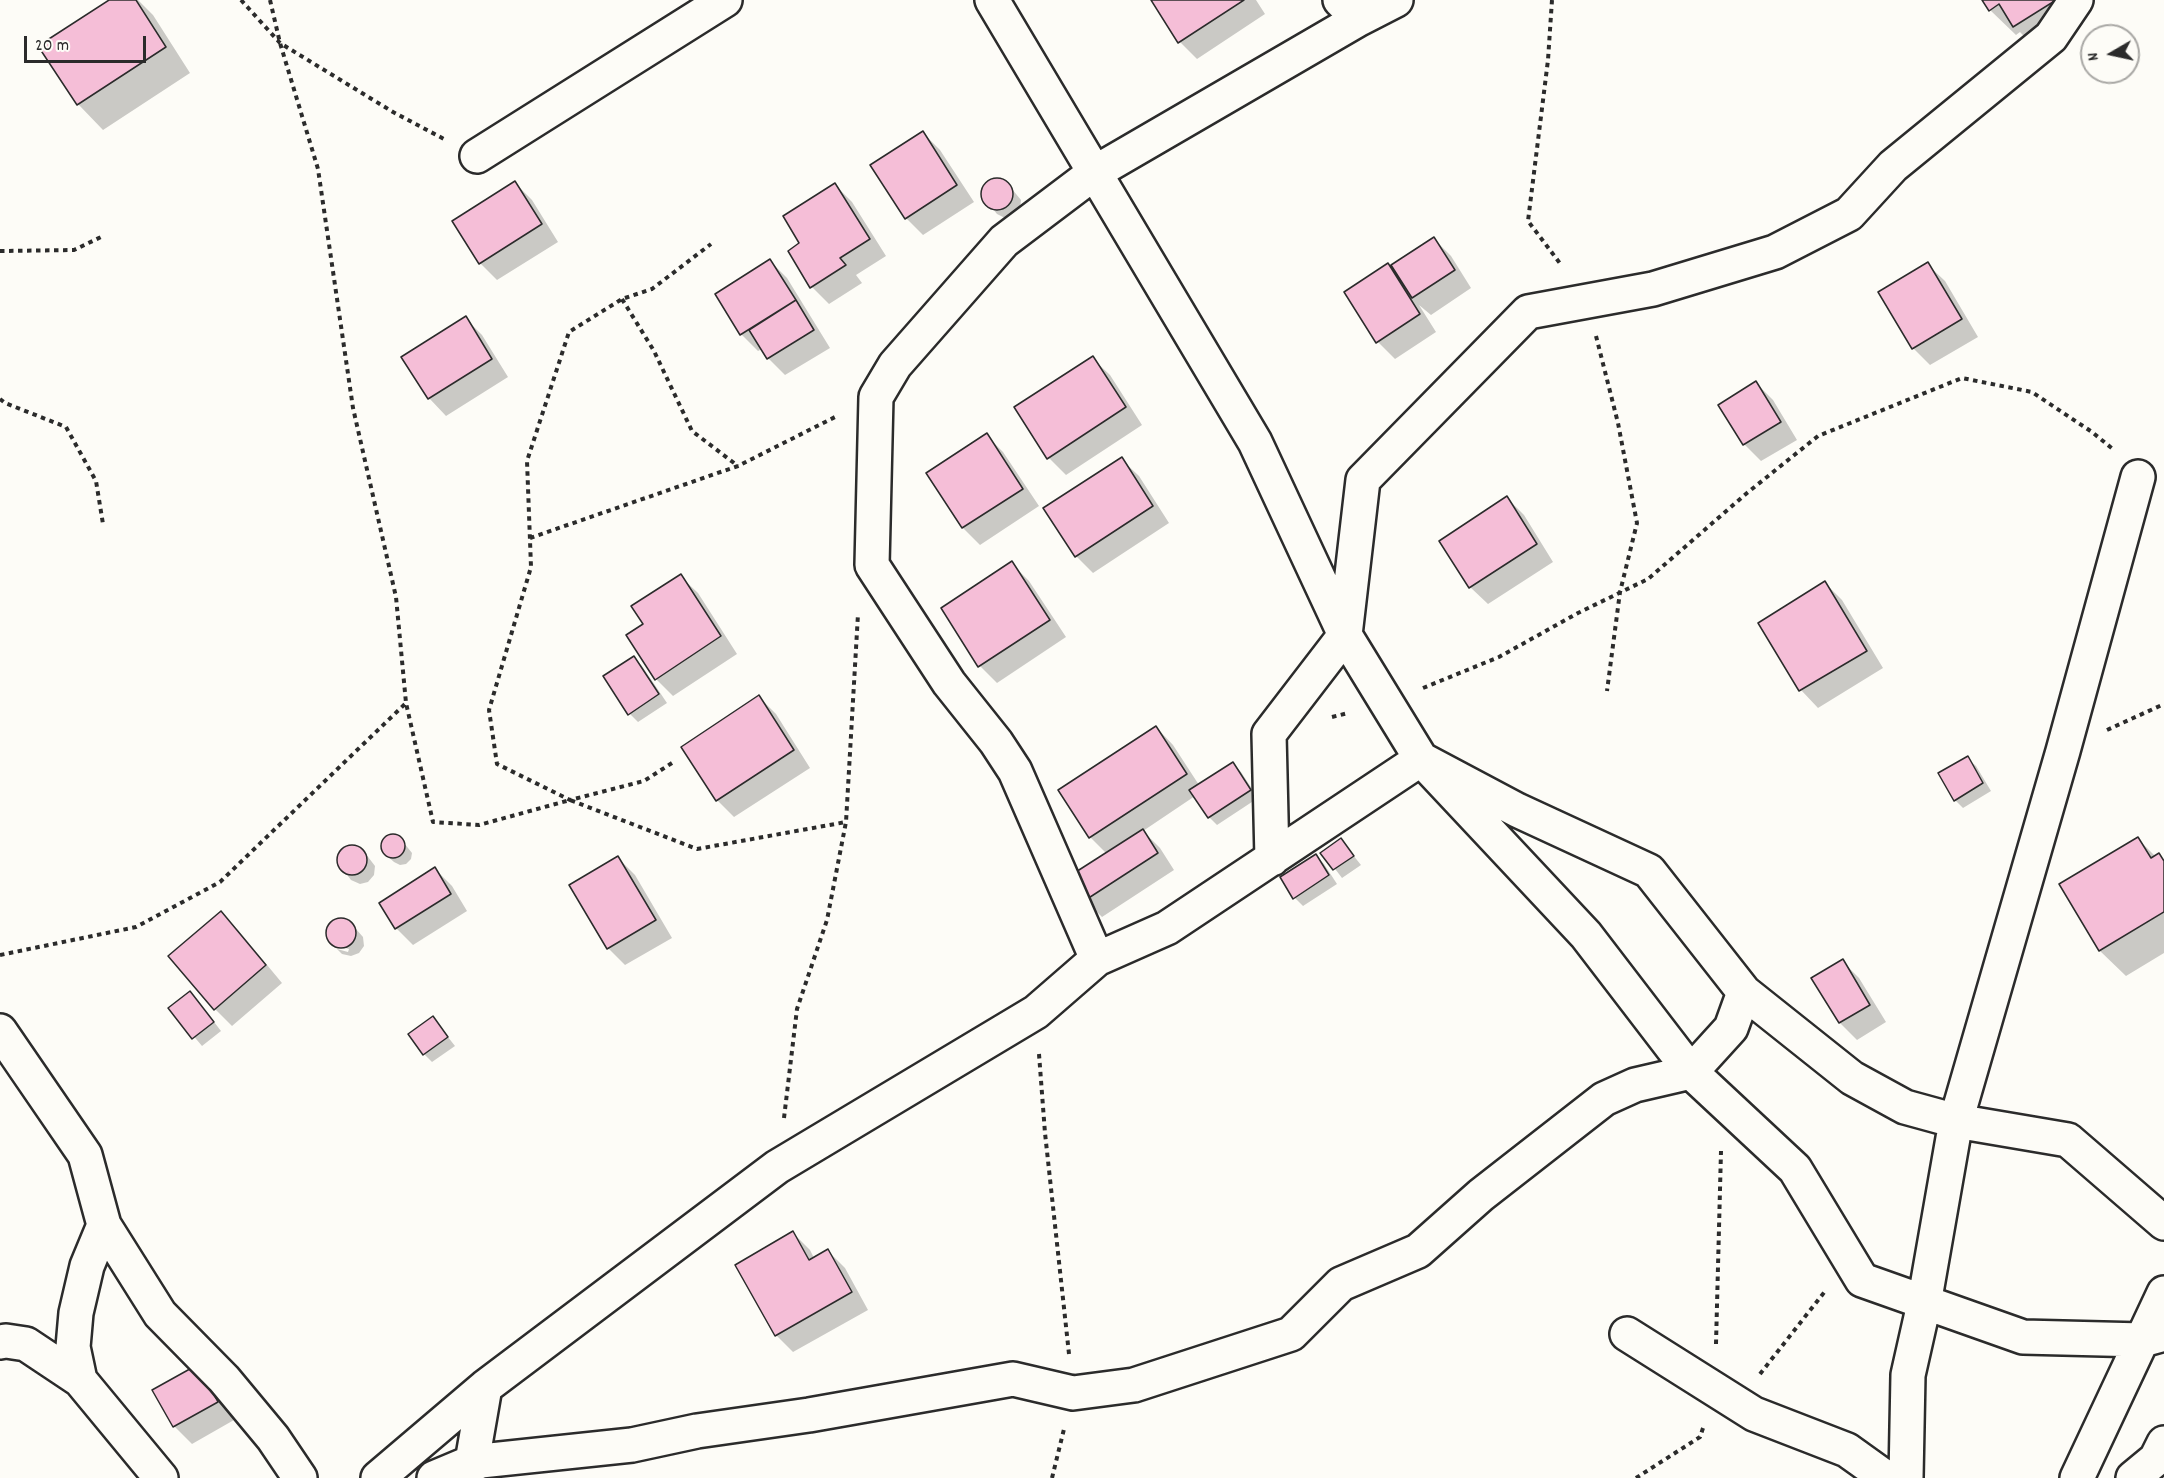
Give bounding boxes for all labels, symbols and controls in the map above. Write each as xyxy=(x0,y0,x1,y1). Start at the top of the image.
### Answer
scale bar xyxy=(27,24,148,62)
north arrow xyxy=(2080,24,2140,84)
text: 20 m xyxy=(35,34,69,59)
text: N xyxy=(2082,51,2106,62)

